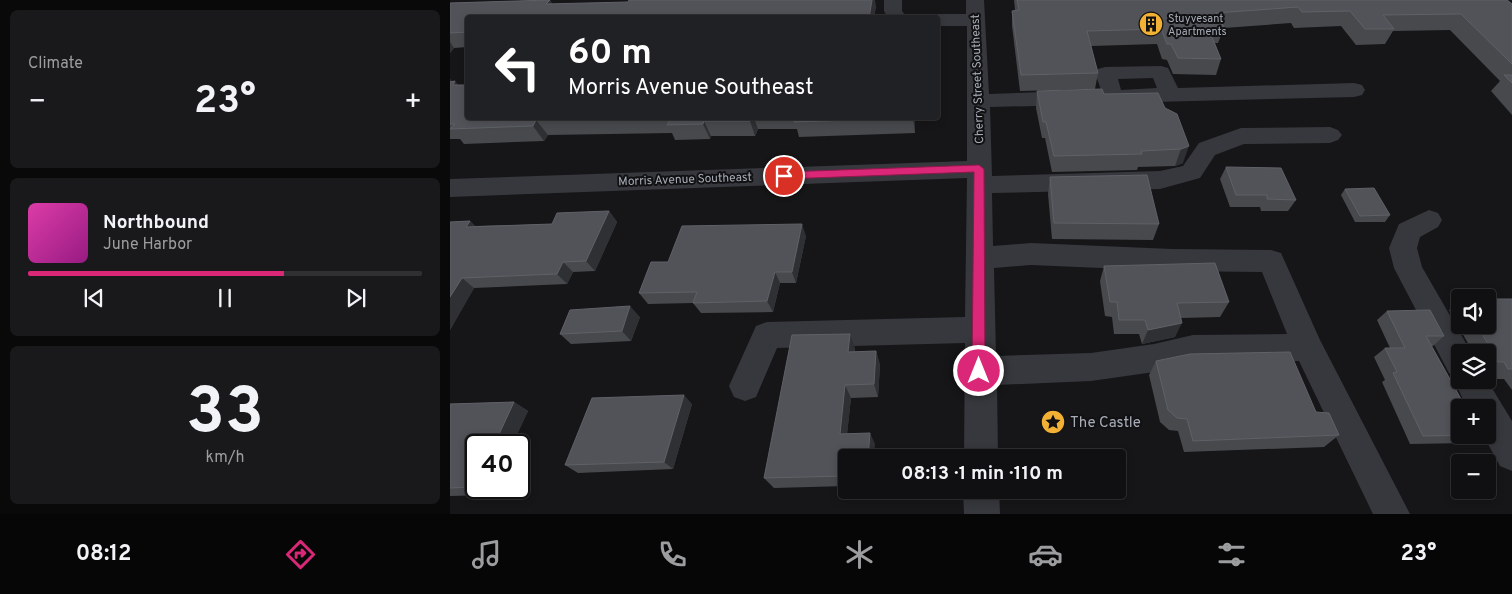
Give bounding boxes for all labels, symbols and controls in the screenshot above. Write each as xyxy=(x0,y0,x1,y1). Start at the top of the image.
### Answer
building icon: Stuyvesant Apartments xyxy=(1138,11,1164,37)
place label: Stuyvesant Apartments xyxy=(1168,12,1227,39)
street label: Cherry Street Southeast xyxy=(968,14,988,144)
text: 60 m xyxy=(568,32,652,76)
icon: left xyxy=(485,35,550,100)
text: Climate xyxy=(28,54,83,74)
text: Morris Avenue Southeast xyxy=(568,75,813,102)
text: 23° xyxy=(194,78,256,127)
text: − xyxy=(28,85,46,121)
text: + xyxy=(404,85,422,121)
pin xyxy=(763,155,805,197)
icon: arrive xyxy=(770,162,798,190)
street label: Morris Avenue Southeast xyxy=(618,170,752,190)
text: Northbound xyxy=(103,211,209,235)
text: June Harbor xyxy=(103,235,192,255)
icon: previous xyxy=(80,284,108,312)
icon: pause xyxy=(211,284,239,312)
icon: next xyxy=(342,284,370,312)
map controls xyxy=(1451,289,1496,499)
button: sound xyxy=(1451,289,1496,334)
position arrow xyxy=(952,344,1004,396)
button: layers xyxy=(1451,344,1496,389)
text: 33 xyxy=(186,374,264,456)
button: + xyxy=(1451,399,1496,444)
place icon: The Castle xyxy=(1040,409,1066,435)
place label: The Castle xyxy=(1070,414,1141,433)
speed limit sign: 40 xyxy=(465,434,530,499)
text: km/h xyxy=(206,448,244,468)
button: − xyxy=(1451,454,1496,499)
text: 08:13 · 1 min · 110 m xyxy=(901,462,1063,486)
icon: directions xyxy=(283,537,318,572)
icon: music xyxy=(469,537,504,572)
icon: phone xyxy=(655,537,690,572)
icon: climate xyxy=(842,537,877,572)
icon: car xyxy=(1028,537,1063,572)
icon: filters xyxy=(1214,537,1249,572)
text: 08:12 xyxy=(76,541,132,568)
text: 23° xyxy=(1401,541,1436,568)

